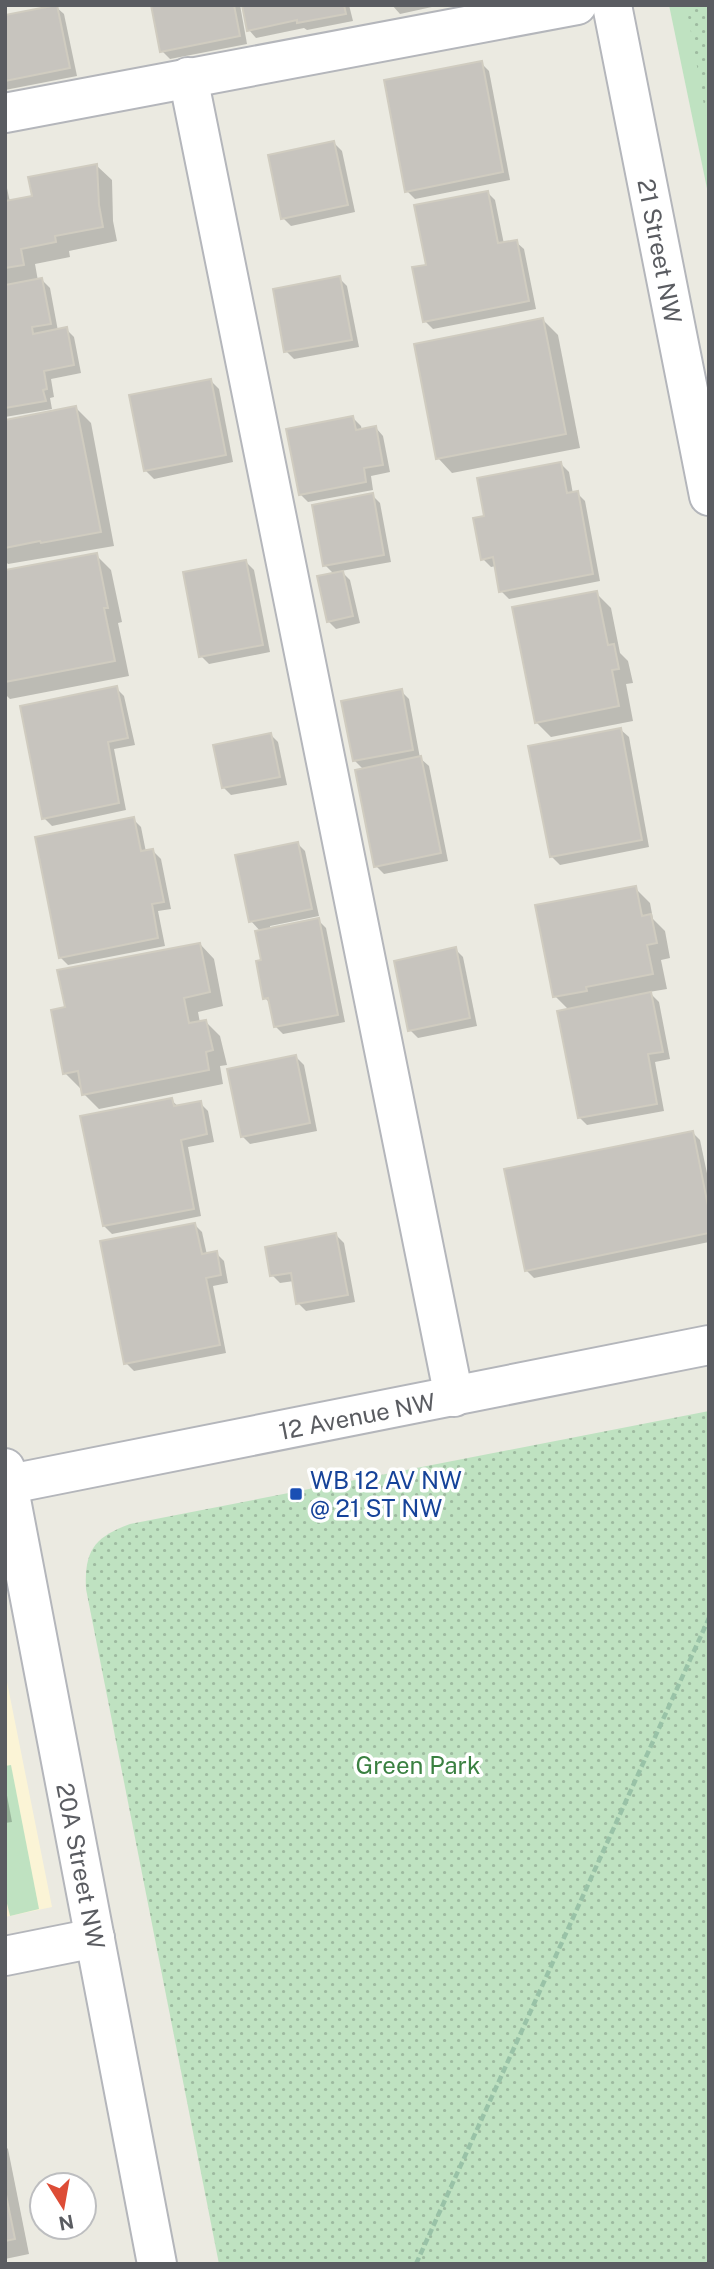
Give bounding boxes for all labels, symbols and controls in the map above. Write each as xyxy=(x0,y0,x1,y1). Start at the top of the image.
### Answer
street label: 21 Street NW xyxy=(632,176,688,326)
street label: 12 Avenue NW xyxy=(276,1387,438,1445)
place label: WB 12 AV NW @ 21 ST NW xyxy=(310,1466,462,1522)
marker: WB 12 AV NW @ 21 ST NW xyxy=(288,1486,304,1502)
park label: Green Park xyxy=(356,1751,480,1779)
street label: 20A Street NW xyxy=(51,1780,111,1952)
north arrow xyxy=(28,2171,98,2241)
text: N xyxy=(57,2210,76,2235)

